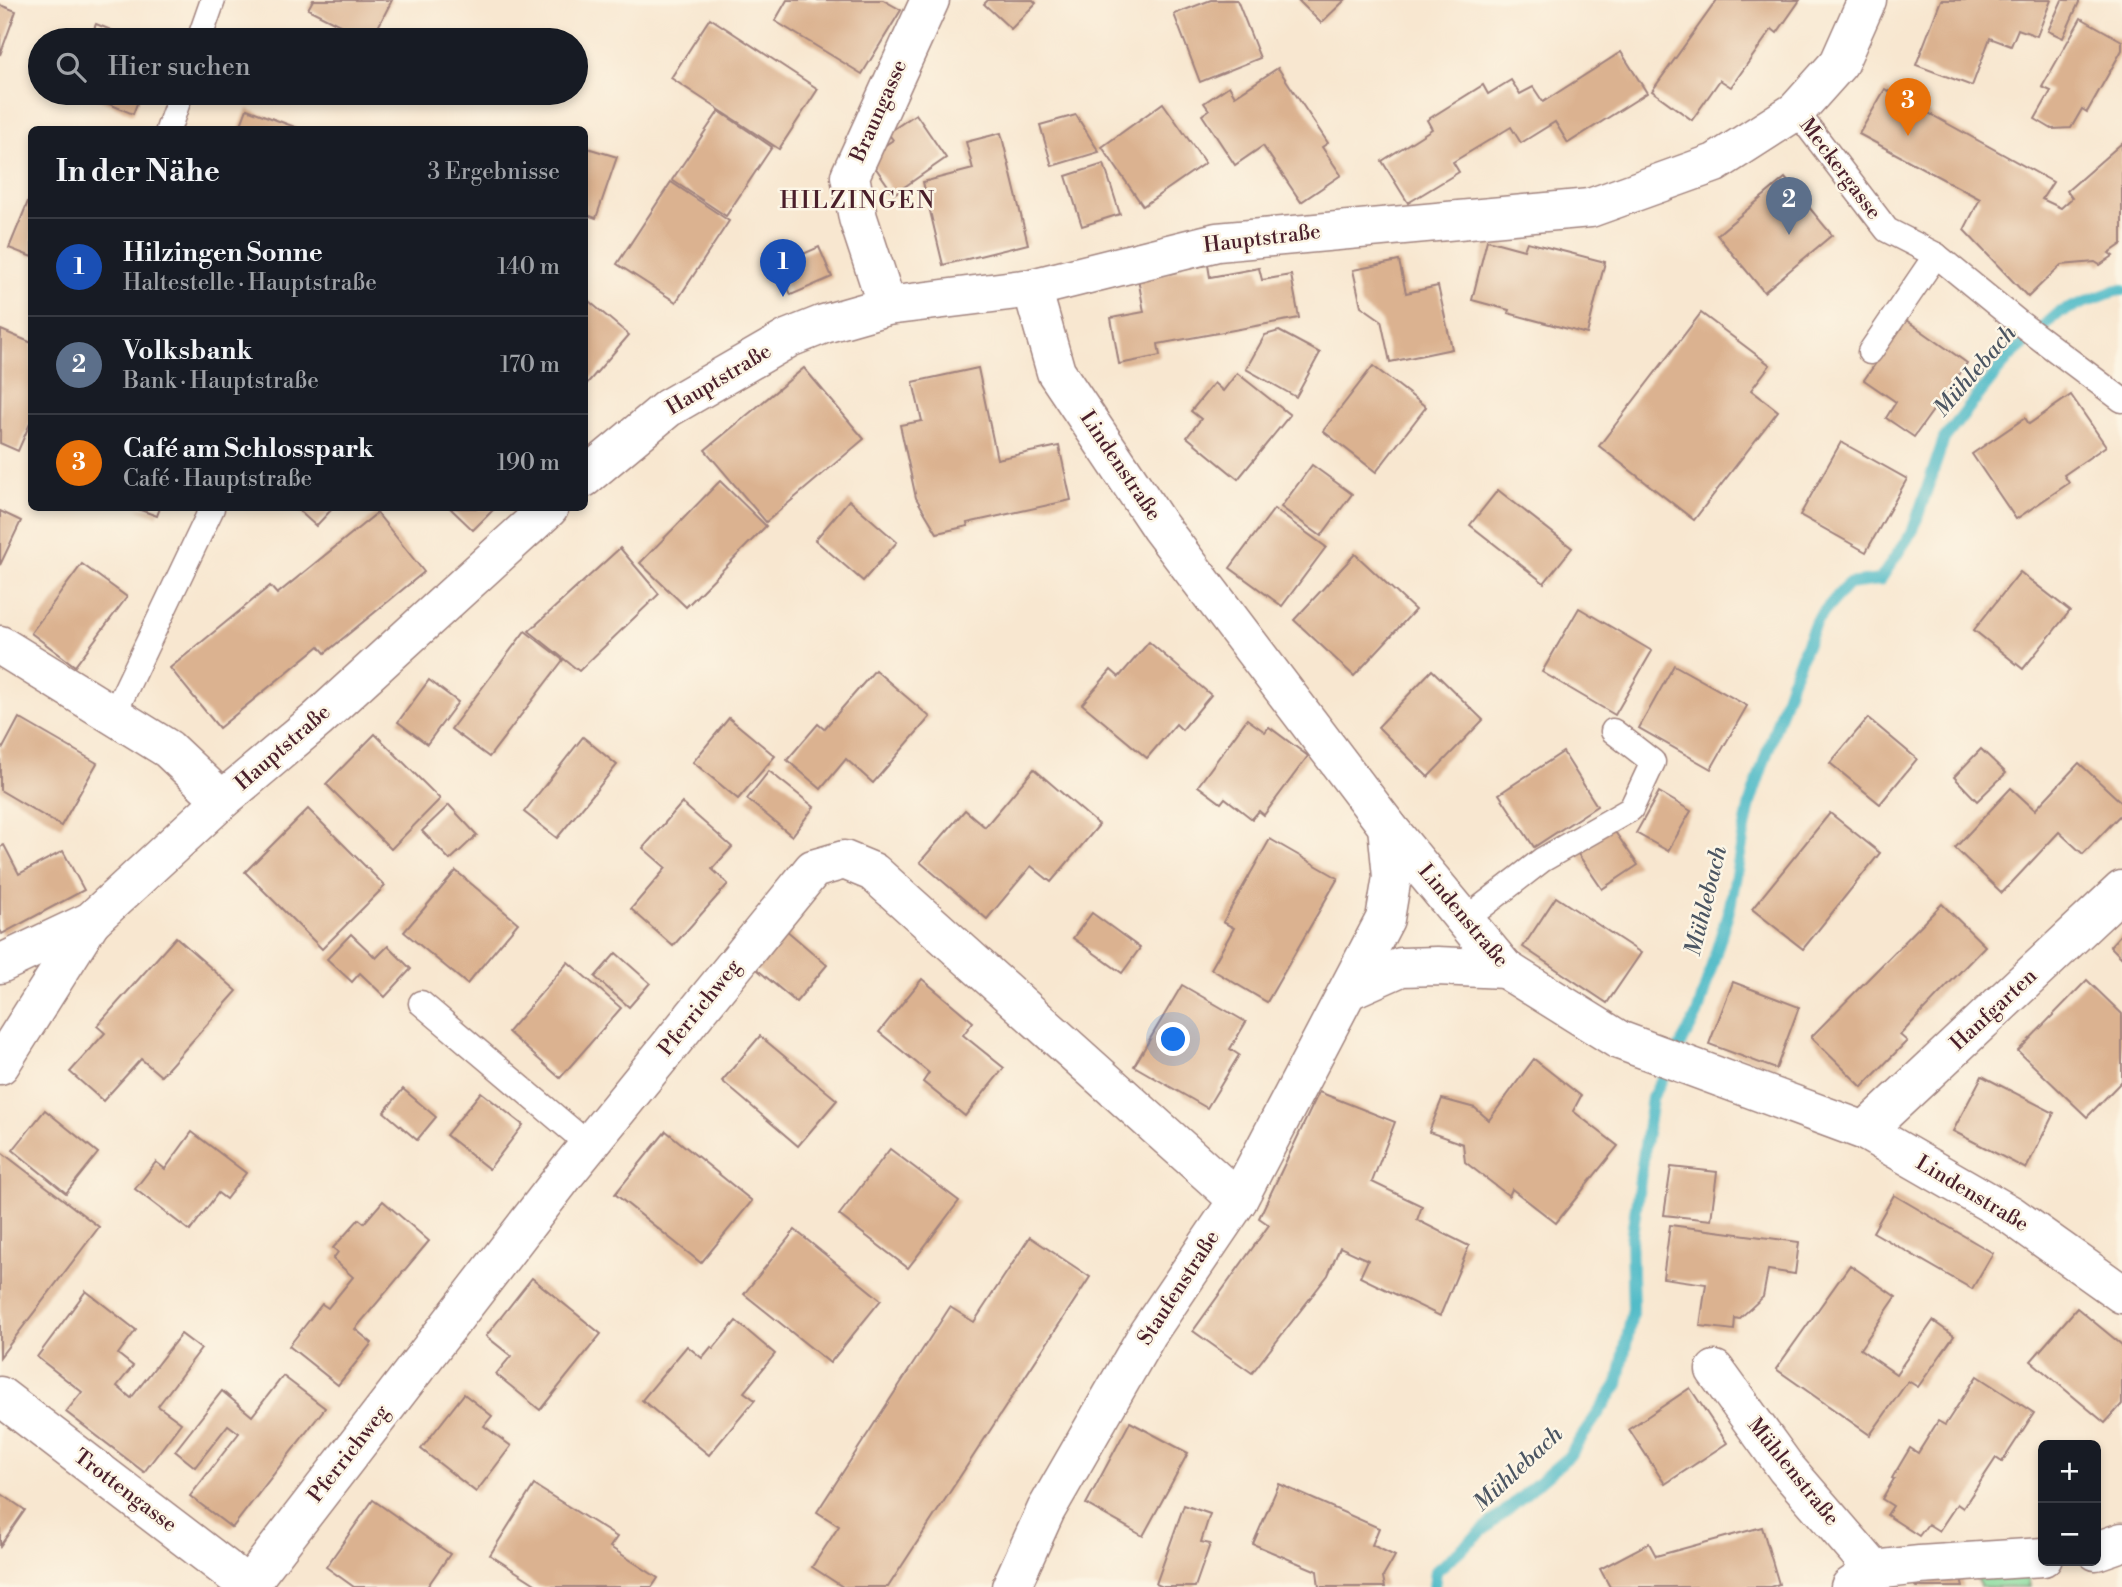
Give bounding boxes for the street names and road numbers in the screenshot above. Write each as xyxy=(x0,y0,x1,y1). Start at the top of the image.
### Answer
street label: Braungasse xyxy=(844,56,913,167)
street label: Meckergasse xyxy=(1793,113,1887,225)
street label: Hauptstraße xyxy=(1202,219,1322,259)
street label: Hauptstraße xyxy=(662,339,776,421)
street label: Lindenstraße xyxy=(1074,406,1166,526)
street label: Hauptstraße xyxy=(230,700,336,796)
street label: Lindenstraße xyxy=(1412,859,1514,973)
street label: Pferrichweg xyxy=(653,954,747,1062)
street label: Hanfgarten xyxy=(1945,963,2043,1057)
street label: Lindenstraße xyxy=(1911,1150,2033,1238)
street label: Staufenstraße xyxy=(1132,1226,1226,1350)
street label: Pferrichweg xyxy=(303,1400,395,1508)
street label: Mühlenstraße xyxy=(1742,1413,1844,1531)
street label: Trottengasse xyxy=(68,1444,182,1538)

